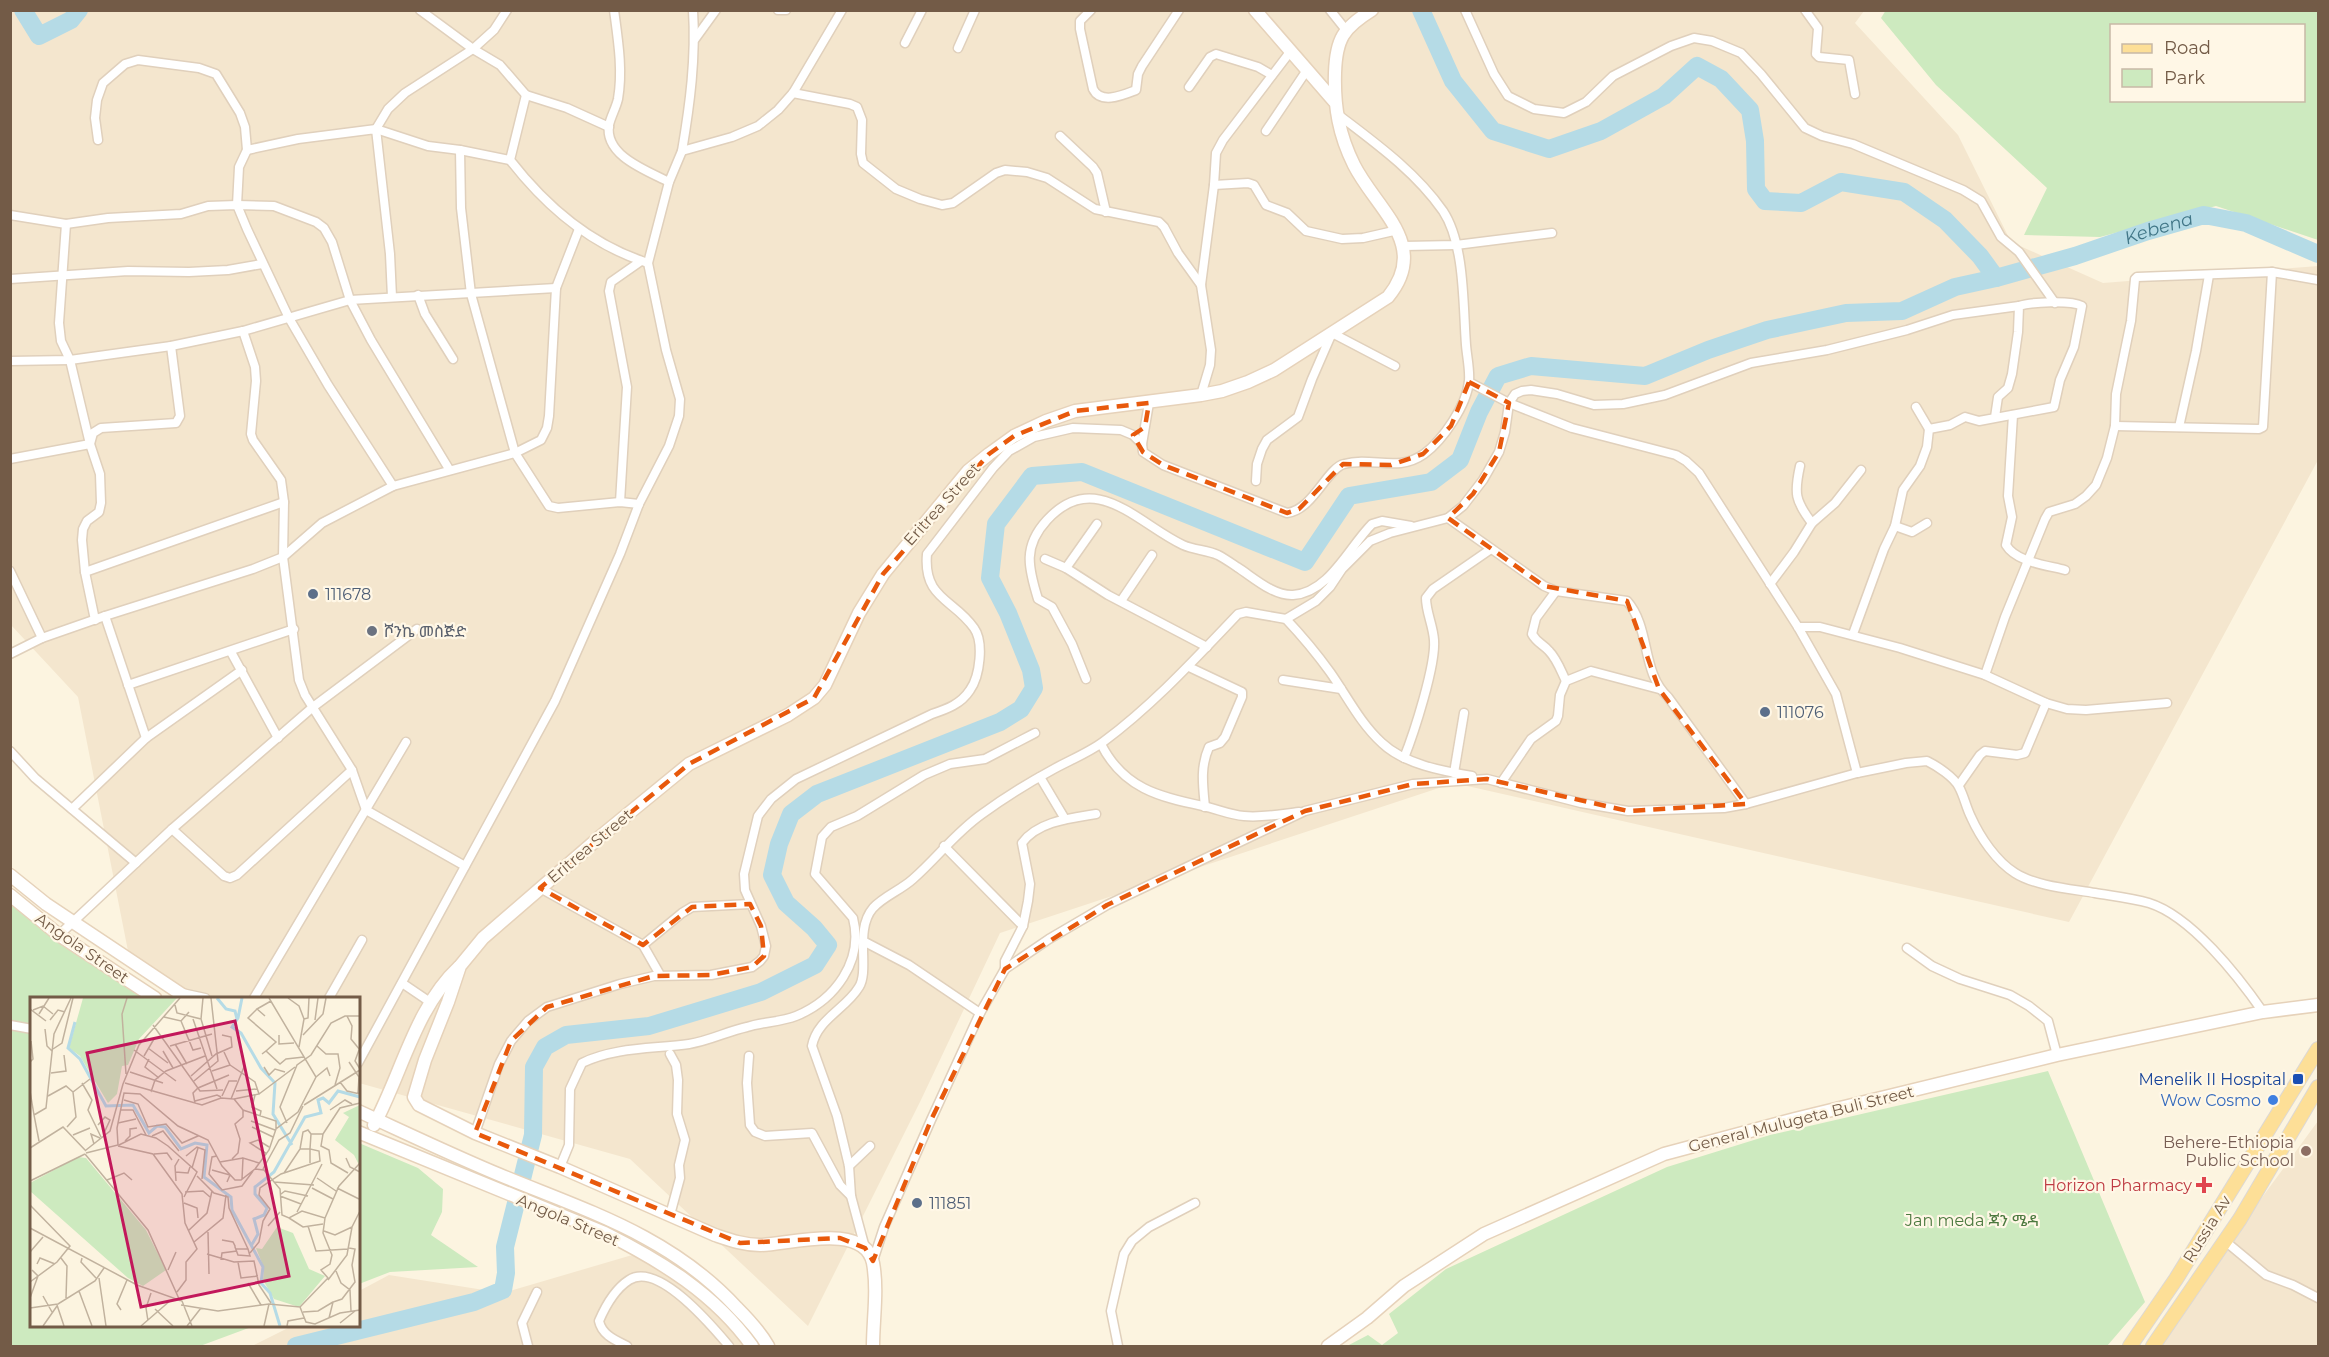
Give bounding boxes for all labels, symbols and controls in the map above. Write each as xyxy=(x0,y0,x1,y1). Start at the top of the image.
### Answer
legend xyxy=(2110,24,2305,102)
text: Road xyxy=(2164,37,2211,59)
text: Park xyxy=(2164,67,2205,89)
water label: Kebena xyxy=(2121,208,2196,249)
street label: Eritrea Street xyxy=(900,458,985,549)
place label: 111678 xyxy=(325,585,371,604)
marker: 111678 xyxy=(306,587,320,601)
place label: ሾንኬ መስጅድ xyxy=(384,622,467,641)
marker: ሾንኬ መስጅድ xyxy=(365,624,379,638)
place label: 111076 xyxy=(1777,703,1824,722)
marker: 111076 xyxy=(1758,705,1772,719)
street label: Eritrea Street xyxy=(544,805,637,887)
street label: Angola Street xyxy=(32,909,133,987)
inset map xyxy=(30,997,360,1327)
place label: Menelik II Hospital xyxy=(2139,1070,2286,1089)
marker: Menelik II Hospital xyxy=(2291,1072,2305,1086)
street label: General Mulugeta Buli Street xyxy=(1686,1082,1916,1156)
place label: Wow Cosmo xyxy=(2160,1091,2261,1110)
marker: Wow Cosmo xyxy=(2266,1093,2280,1107)
place label: Behere-Ethiopia Public School xyxy=(2163,1133,2294,1170)
marker: Behere-Ethiopia Public School xyxy=(2299,1144,2313,1158)
place label: Horizon Pharmacy xyxy=(2043,1176,2192,1195)
marker: Horizon Pharmacy xyxy=(2197,1178,2211,1192)
street label: Angola Street xyxy=(514,1190,623,1250)
street label: Russia Av xyxy=(2179,1192,2235,1266)
place label: 111851 xyxy=(929,1194,971,1213)
marker: 111851 xyxy=(910,1196,924,1210)
park label: Jan meda ጃን ሜዳ xyxy=(1904,1211,2039,1230)

